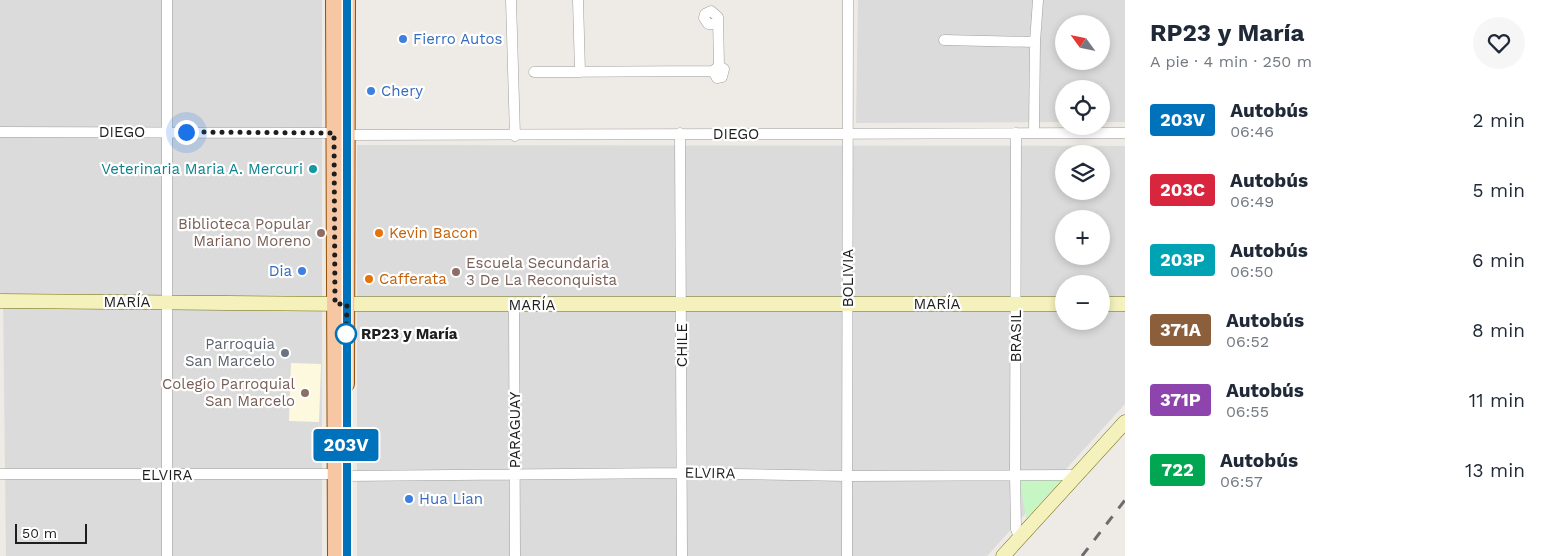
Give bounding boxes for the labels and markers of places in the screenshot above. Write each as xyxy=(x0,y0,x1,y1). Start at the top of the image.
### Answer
place label: Fierro Autos xyxy=(413,30,503,48)
marker: Fierro Autos xyxy=(397,33,409,45)
place label: Chery xyxy=(381,82,423,100)
marker: Chery xyxy=(365,85,377,97)
place label: Veterinaria Maria A. Mercuri xyxy=(101,160,303,178)
marker: Veterinaria Maria A. Mercuri xyxy=(307,163,319,175)
place label: Biblioteca Popular Mariano Moreno xyxy=(178,215,311,250)
place label: Kevin Bacon xyxy=(389,224,478,242)
marker: Biblioteca Popular Mariano Moreno xyxy=(315,227,327,239)
marker: Kevin Bacon xyxy=(373,227,385,239)
place label: Escuela Secundaria 3 De La Reconquista xyxy=(466,254,618,289)
place label: Dia xyxy=(269,262,292,280)
marker: Dia xyxy=(296,265,308,277)
marker: Escuela Secundaria 3 De La Reconquista xyxy=(450,266,462,278)
place label: Cafferata xyxy=(379,270,447,288)
marker: Cafferata xyxy=(363,273,375,285)
marker: RP23 y María xyxy=(335,323,357,345)
place label: RP23 y María xyxy=(361,325,458,343)
place label: Parroquia San Marcelo xyxy=(185,335,276,370)
marker: Parroquia San Marcelo xyxy=(279,347,291,359)
place label: Colegio Parroquial San Marcelo xyxy=(162,375,295,410)
marker: Colegio Parroquial San Marcelo xyxy=(299,387,311,399)
place label: Hua Lian xyxy=(419,490,483,508)
marker: Hua Lian xyxy=(403,493,415,505)

